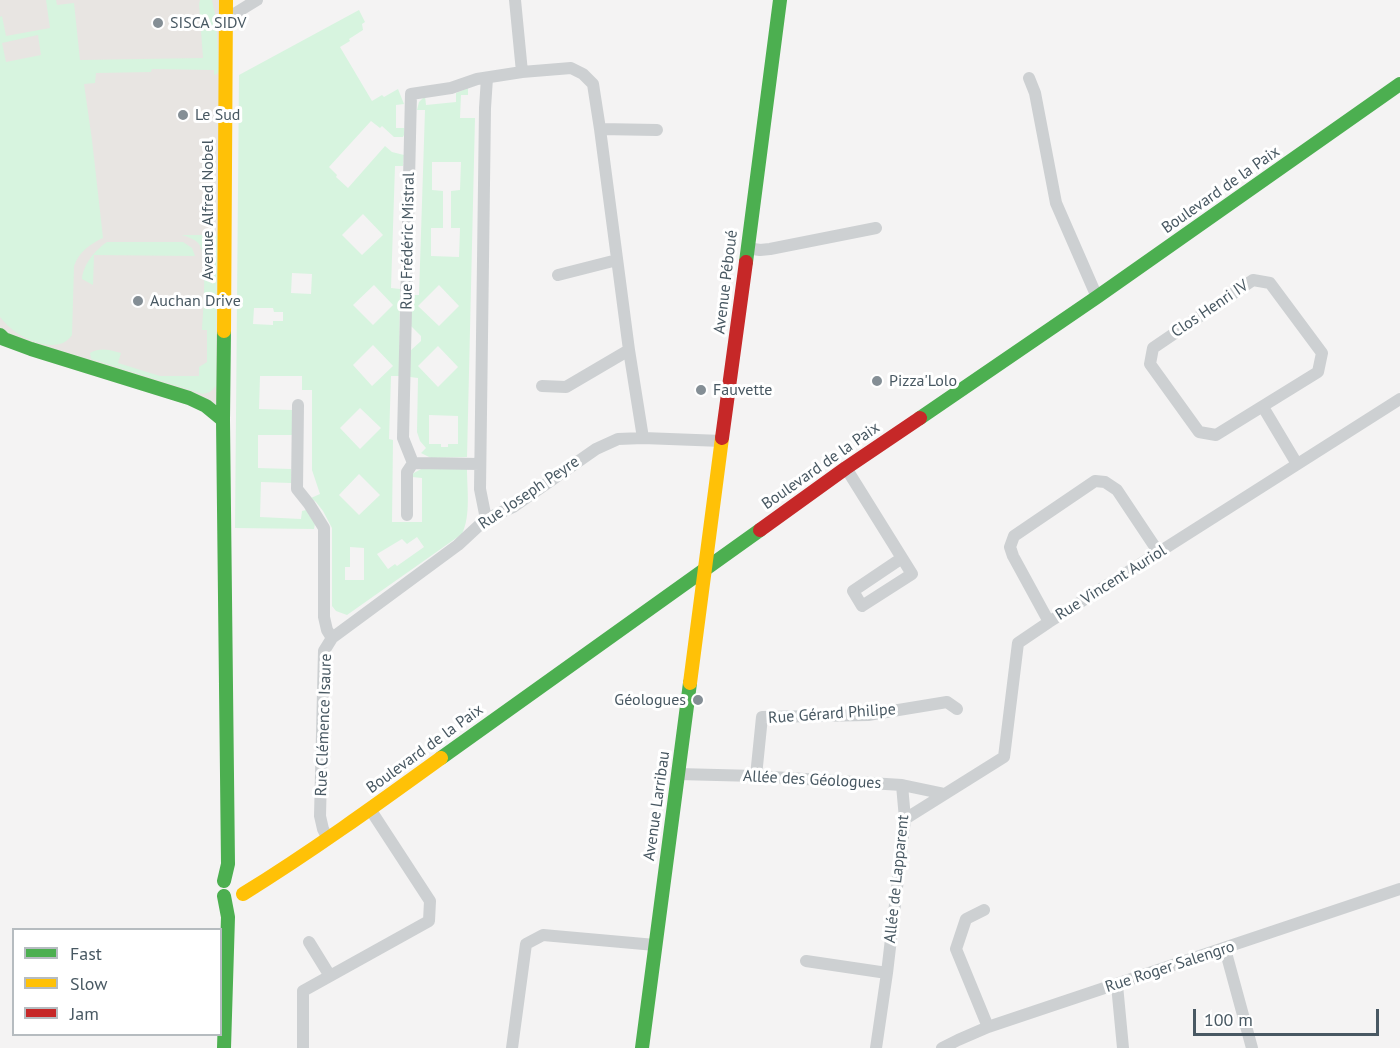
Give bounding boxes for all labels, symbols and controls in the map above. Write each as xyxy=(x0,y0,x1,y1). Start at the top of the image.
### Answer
place label: SISCA SIDV xyxy=(170,13,246,33)
marker: SISCA SIDV xyxy=(151,16,165,30)
place label: Le Sud xyxy=(195,105,240,125)
marker: Le Sud xyxy=(176,108,190,122)
street label: Avenue Alfred Nobel xyxy=(198,140,218,280)
street label: Boulevard de la Paix xyxy=(1158,142,1284,238)
street label: Rue Frédéric Mistral xyxy=(397,172,419,310)
street label: Avenue Péboué xyxy=(710,229,742,335)
street label: Clos Henri IV xyxy=(1168,276,1252,342)
place label: Auchan Drive xyxy=(150,291,241,311)
marker: Auchan Drive xyxy=(131,294,145,308)
place label: Pizza'Lolo xyxy=(889,371,957,391)
marker: Pizza'Lolo xyxy=(870,374,884,388)
place label: Fauvette xyxy=(713,380,772,400)
marker: Fauvette xyxy=(694,383,708,397)
street label: Boulevard de la Paix xyxy=(758,418,884,514)
street label: Rue Joseph Peyre xyxy=(475,452,583,534)
street label: Rue Vincent Auriol xyxy=(1052,541,1170,625)
street label: Rue Clémence Isaure xyxy=(312,653,336,797)
place label: Géologues xyxy=(614,690,686,710)
marker: Géologues xyxy=(691,693,705,707)
street label: Boulevard de la Paix xyxy=(363,700,487,798)
street label: Rue Gérard Philipe xyxy=(768,700,896,728)
street label: Avenue Larribau xyxy=(640,750,674,862)
street label: Allée des Géologues xyxy=(742,767,882,793)
street label: Allée de Lapparent xyxy=(881,814,913,944)
legend xyxy=(12,928,222,1036)
street label: Rue Roger Salengro xyxy=(1103,937,1237,997)
text: Fast xyxy=(70,942,102,965)
text: Slow xyxy=(70,972,108,995)
scale bar xyxy=(1196,997,1382,1035)
text: Jam xyxy=(70,1002,99,1025)
text: 100 m xyxy=(1204,1008,1253,1031)

